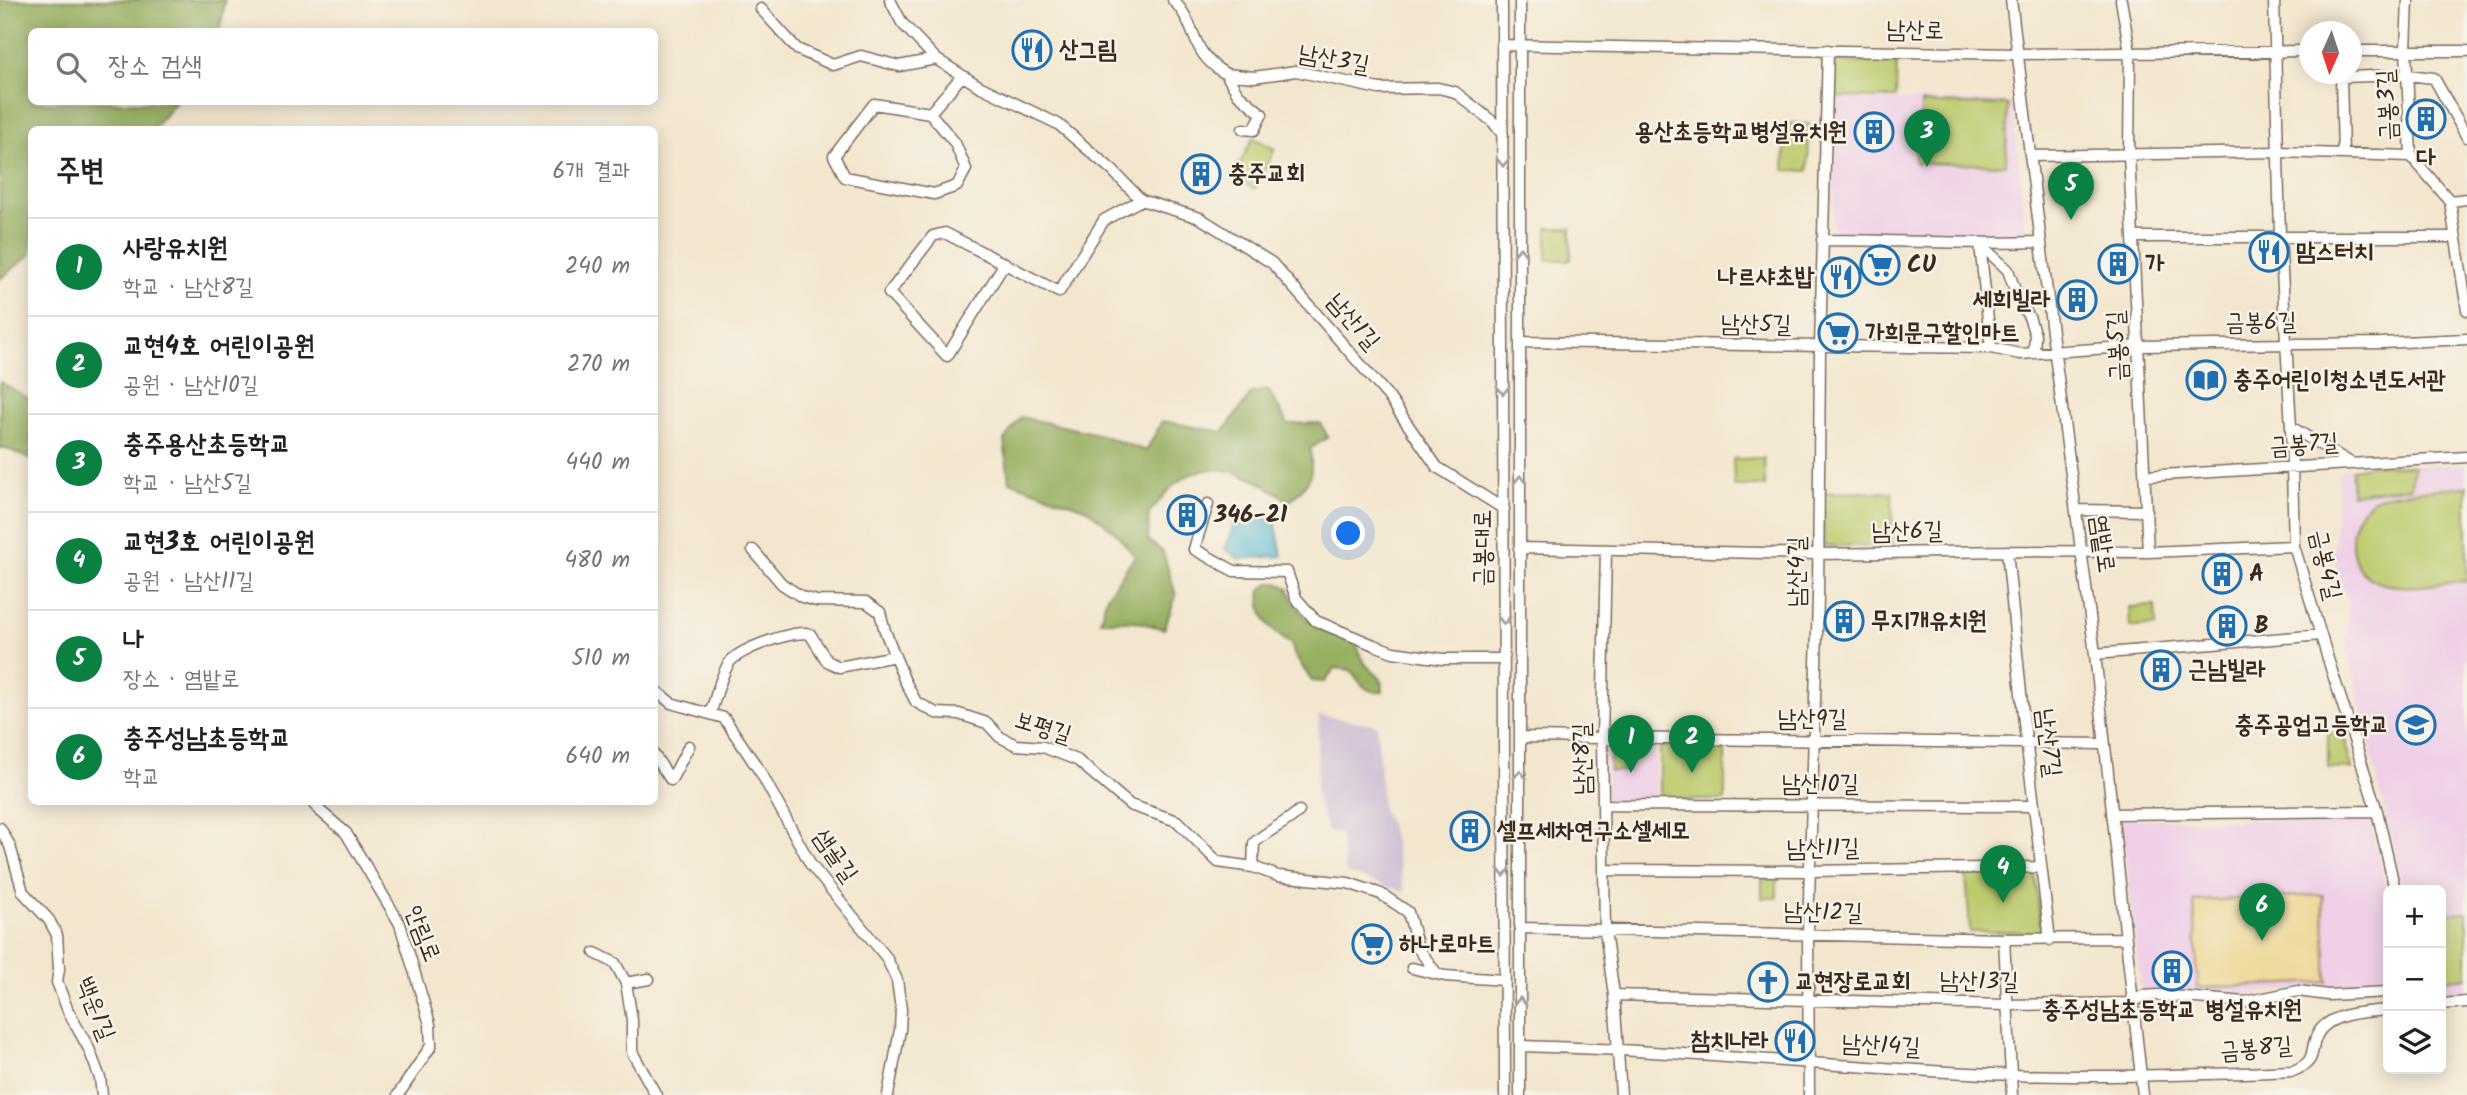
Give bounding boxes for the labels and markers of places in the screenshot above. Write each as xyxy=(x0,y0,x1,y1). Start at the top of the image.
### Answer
restaurant icon: 산그림 xyxy=(1011,29,1053,71)
place label: 산그림 xyxy=(1059,31,1117,70)
building icon: 다 xyxy=(2405,98,2447,140)
pin: 3 xyxy=(1904,109,1950,167)
building icon: 용산초등학교병설유치원 xyxy=(1853,111,1895,153)
place label: 용산초등학교병설유치원 xyxy=(1635,113,1847,152)
place label: 다 xyxy=(2416,139,2436,178)
building icon: 충주교회 xyxy=(1180,153,1222,195)
place label: 충주교회 xyxy=(1228,155,1305,194)
pin: 5 xyxy=(2048,162,2094,220)
restaurant icon: 맘스터치 xyxy=(2248,231,2290,273)
place label: 맘스터치 xyxy=(2296,233,2373,272)
building icon: 가 xyxy=(2097,243,2139,285)
supermarket icon: CU xyxy=(1859,244,1901,286)
place label: 가 xyxy=(2145,245,2165,284)
place label: CU xyxy=(1907,246,1937,285)
restaurant icon: 나르샤초밥 xyxy=(1820,256,1862,298)
place label: 나르샤초밥 xyxy=(1717,258,1815,297)
building icon: 세희빌라 xyxy=(2056,279,2098,321)
place label: 세희빌라 xyxy=(1972,281,2051,320)
supermarket icon: 가희문구할인마트 xyxy=(1817,312,1859,354)
place label: 가희문구할인마트 xyxy=(1865,314,2020,353)
library icon: 충주어린이청소년도서관 xyxy=(2185,359,2227,401)
place label: 충주어린이청소년도서관 xyxy=(2233,361,2446,400)
building icon: 346-21 xyxy=(1166,494,1208,536)
place label: 346-21 xyxy=(1213,496,1288,535)
building icon: A xyxy=(2201,553,2243,595)
place label: A xyxy=(2249,555,2264,594)
building icon: 무지개유치원 xyxy=(1823,600,1865,642)
place label: 무지개유치원 xyxy=(1871,602,1987,641)
building icon: B xyxy=(2206,605,2248,647)
place label: B xyxy=(2254,607,2269,646)
building icon: 근남빌라 xyxy=(2140,649,2182,691)
place label: 근남빌라 xyxy=(2188,651,2266,690)
school or university icon: 충주공업고등학교 xyxy=(2395,704,2437,746)
place label: 충주공업고등학교 xyxy=(2235,706,2389,745)
pin: 1 xyxy=(1608,715,1654,773)
pin: 2 xyxy=(1669,715,1715,773)
building icon: 셀프세차연구소셀세모 xyxy=(1449,810,1491,852)
place label: 셀프세차연구소셀세모 xyxy=(1496,812,1690,851)
pin: 4 xyxy=(1980,845,2026,903)
pin: 6 xyxy=(2239,883,2285,941)
supermarket icon: 하나로마트 xyxy=(1351,923,1393,965)
place label: 하나로마트 xyxy=(1399,925,1496,964)
building icon: 충주성남초등학교 병설유치원 xyxy=(2151,950,2193,992)
church icon: 교현장로교회 xyxy=(1747,961,1789,1003)
place label: 교현장로교회 xyxy=(1795,963,1911,1002)
place label: 충주성남초등학교 병설유치원 xyxy=(2042,991,2302,1030)
restaurant icon: 참치나라 xyxy=(1774,1020,1816,1062)
place label: 참치나라 xyxy=(1691,1022,1769,1061)

